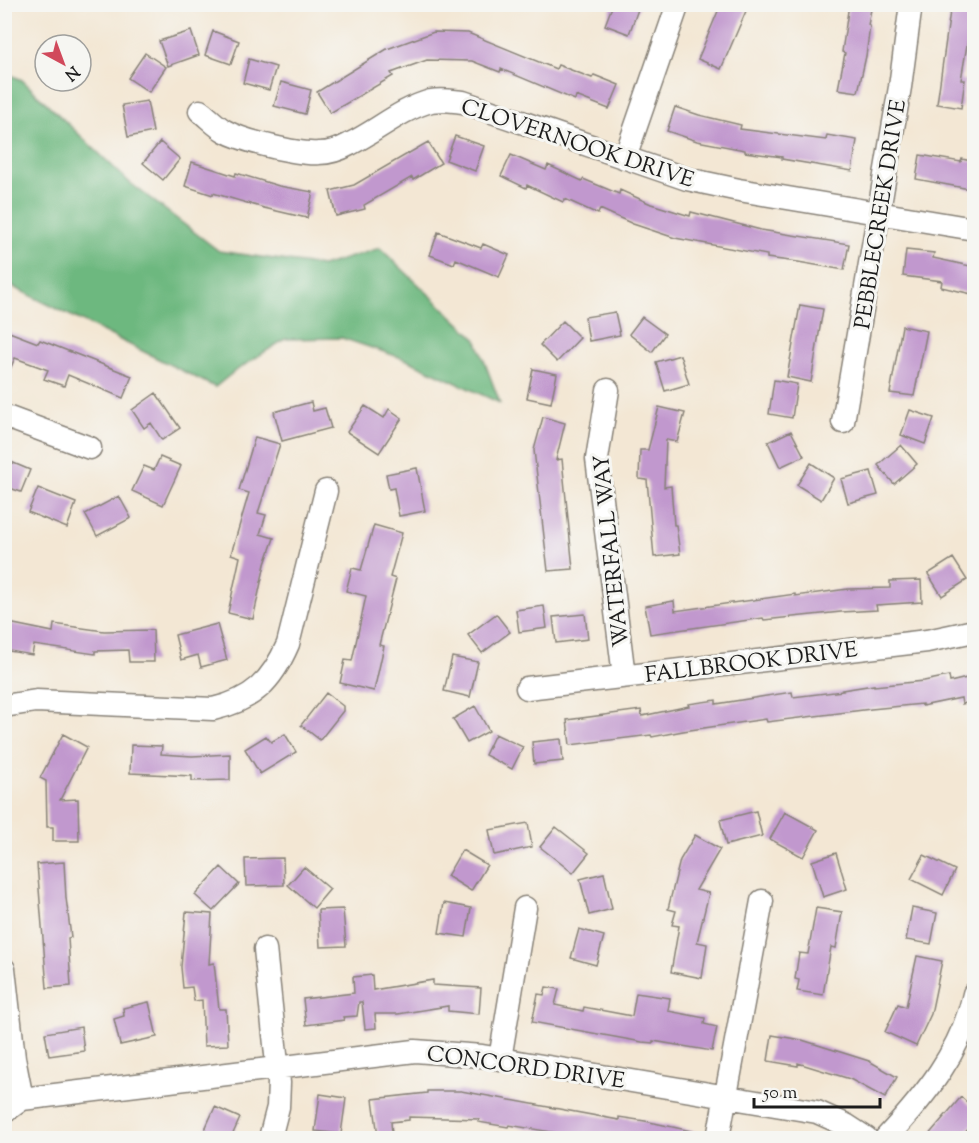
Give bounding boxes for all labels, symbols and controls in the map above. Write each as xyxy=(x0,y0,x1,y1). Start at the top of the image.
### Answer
north arrow xyxy=(33,33,93,93)
text: N xyxy=(59,60,84,85)
street label: CLOVERNOOK DRIVE xyxy=(456,92,698,198)
street label: PEBBLECREEK DRIVE xyxy=(848,97,916,332)
street label: WATERFALL WAY xyxy=(587,453,639,649)
street label: FALLBROOK DRIVE xyxy=(643,635,859,693)
street label: CONCORD DRIVE xyxy=(424,1039,627,1099)
scale bar xyxy=(754,1071,880,1109)
text: 50 m xyxy=(762,1081,798,1107)

